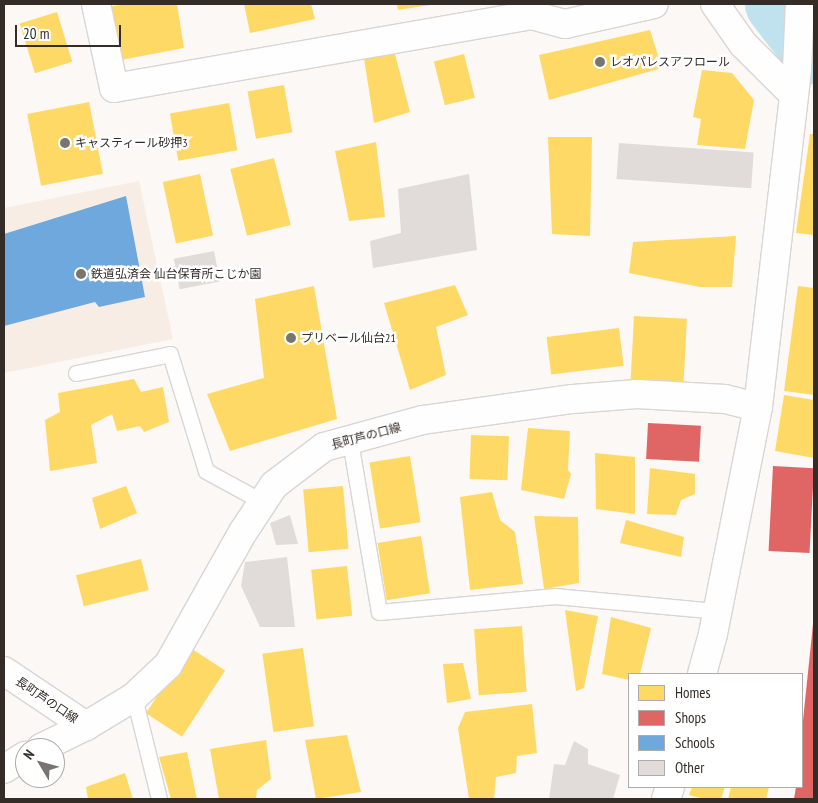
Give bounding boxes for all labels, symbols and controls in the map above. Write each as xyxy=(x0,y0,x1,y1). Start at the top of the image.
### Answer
scale bar xyxy=(18,15,124,47)
text: 20 m xyxy=(23,24,49,43)
place label: レオパレスアフロール xyxy=(610,55,730,69)
marker: レオパレスアフロール xyxy=(594,56,606,68)
place label: キャスティール砂押3 xyxy=(75,136,188,150)
marker: キャスティール砂押3 xyxy=(59,137,71,149)
place label: 鉄道弘済会 仙台保育所こじか園 xyxy=(91,267,262,281)
marker: 鉄道弘済会 仙台保育所こじか園 xyxy=(75,268,87,280)
place label: プリベール仙台21 xyxy=(301,331,396,345)
marker: プリベール仙台21 xyxy=(285,332,297,344)
street label: 長町芦の口線 xyxy=(329,420,403,452)
legend xyxy=(628,673,803,788)
street label: 長町芦の口線 xyxy=(13,674,81,726)
text: Homes xyxy=(675,683,711,702)
text: Shops xyxy=(675,708,706,727)
text: Schools xyxy=(675,733,715,752)
north arrow xyxy=(15,738,65,788)
text: N xyxy=(19,746,38,763)
text: Other xyxy=(675,758,704,777)

